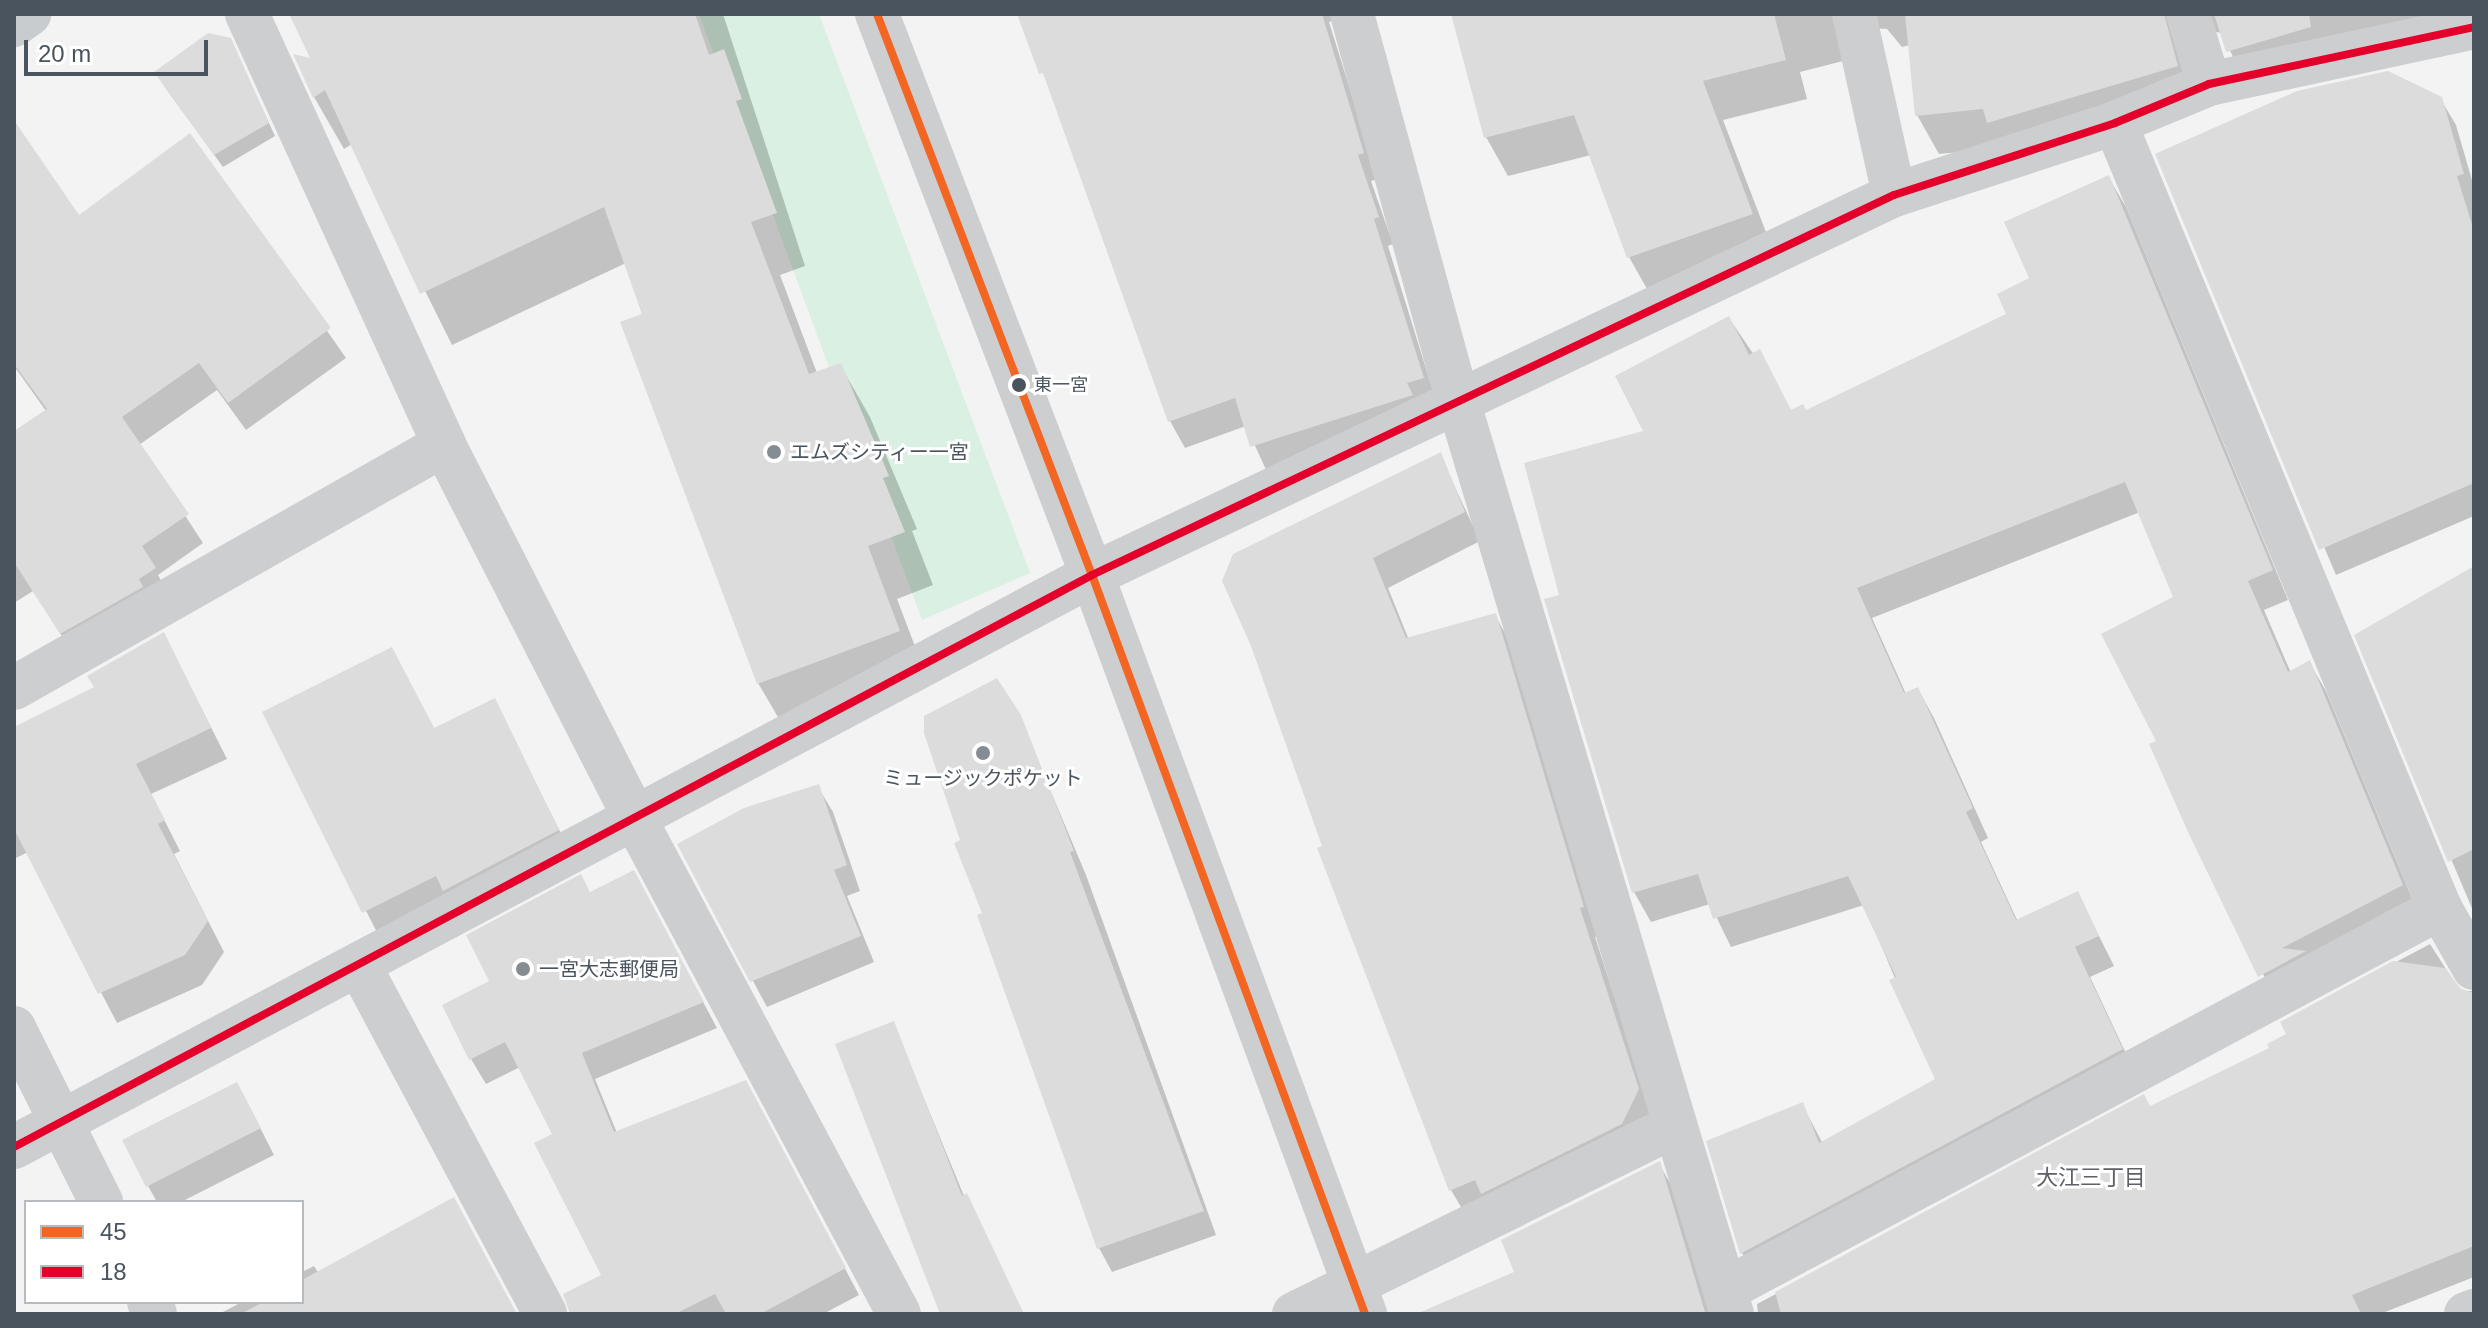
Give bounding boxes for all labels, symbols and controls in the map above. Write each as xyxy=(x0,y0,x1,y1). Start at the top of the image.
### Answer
scale bar xyxy=(28,24,212,74)
text: 20 m xyxy=(38,40,91,67)
place label: 東一宮 xyxy=(1034,374,1088,396)
marker: 東一宮 xyxy=(1011,377,1027,393)
place label: エムズシティー一宮 xyxy=(790,440,970,464)
marker: エムズシティー一宮 xyxy=(765,443,783,461)
marker: ミュージックポケット xyxy=(974,744,992,762)
place label: ミュージックポケット xyxy=(883,766,1083,790)
place label: 一宮大志郵便局 xyxy=(539,957,679,981)
marker: 一宮大志郵便局 xyxy=(514,960,532,978)
district label: 大江三丁目 xyxy=(2036,1165,2146,1191)
legend xyxy=(24,1200,304,1304)
text: 45 xyxy=(100,1218,127,1245)
text: 18 xyxy=(100,1258,127,1285)

